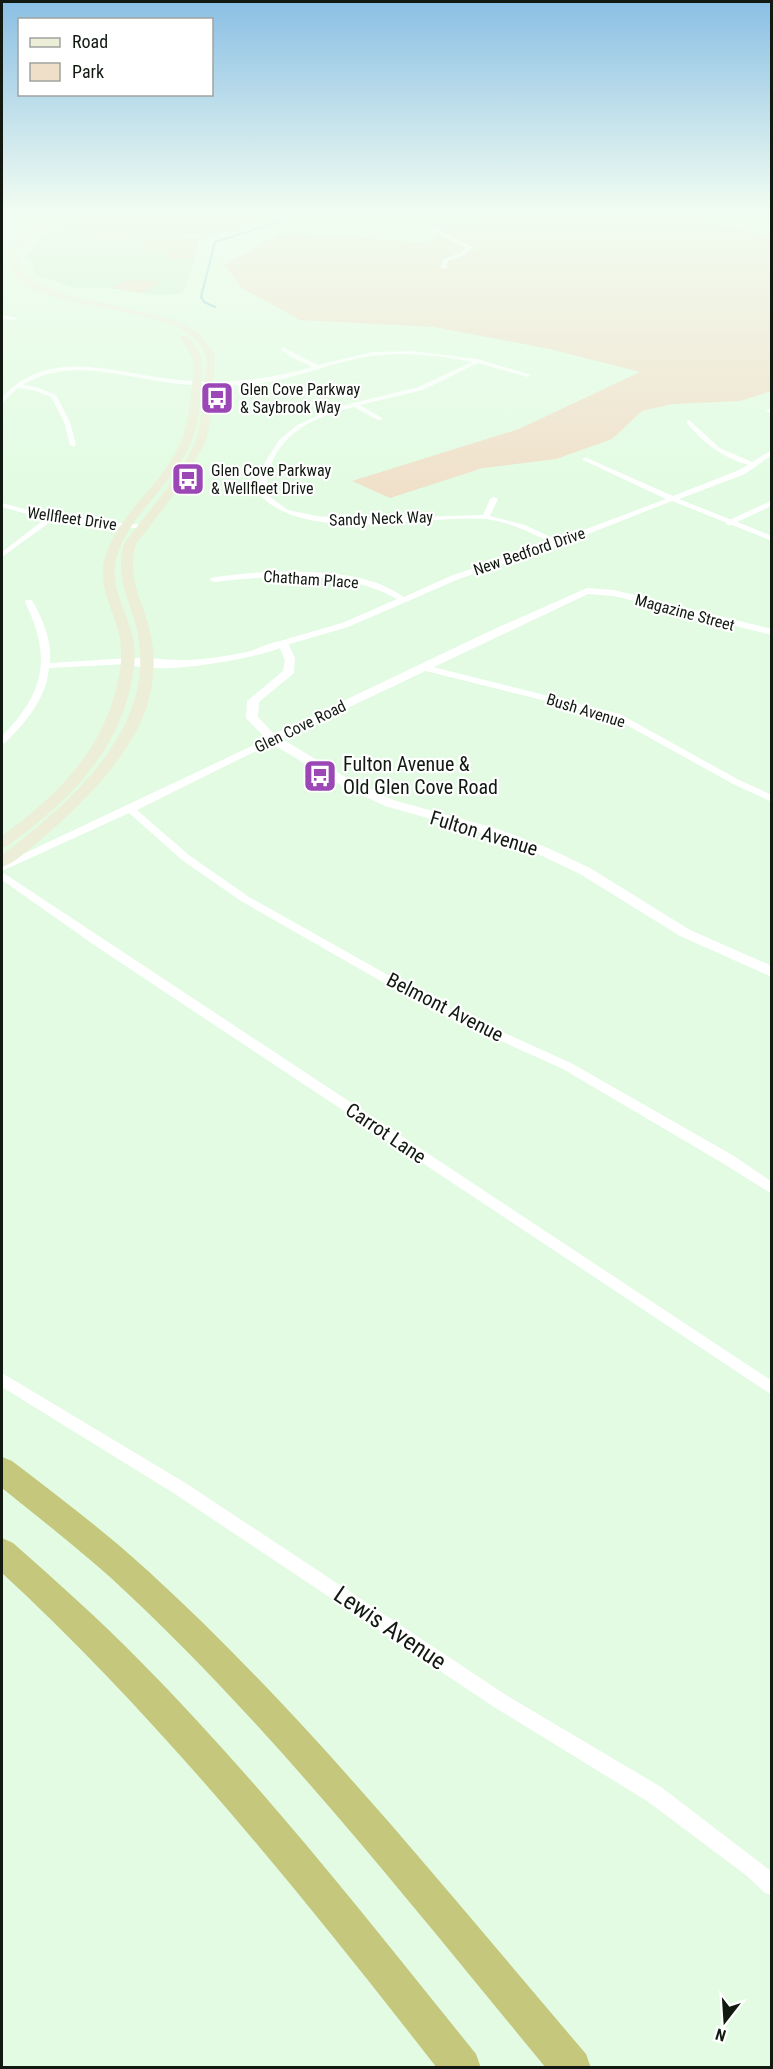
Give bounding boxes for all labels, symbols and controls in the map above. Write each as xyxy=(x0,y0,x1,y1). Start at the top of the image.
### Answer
legend xyxy=(18,18,213,96)
text: Road xyxy=(72,31,108,52)
text: Park xyxy=(72,61,104,82)
bus stop icon: Glen Cove Parkway & Saybrook Way xyxy=(199,380,235,416)
place label: Glen Cove Parkway & Saybrook Way xyxy=(240,380,360,417)
bus stop icon: Glen Cove Parkway & Wellfleet Drive xyxy=(170,461,206,497)
place label: Glen Cove Parkway & Wellfleet Drive xyxy=(211,461,331,498)
street label: Wellfleet Drive xyxy=(26,503,118,534)
street label: Sandy Neck Way xyxy=(329,507,434,530)
street label: New Bedford Drive xyxy=(471,523,588,580)
street label: Chatham Place xyxy=(263,567,359,592)
street label: Magazine Street xyxy=(633,590,737,635)
street label: Bush Avenue xyxy=(544,690,627,731)
street label: Glen Cove Road xyxy=(252,696,349,757)
place label: Fulton Avenue & Old Glen Cove Road xyxy=(343,752,498,799)
bus stop icon: Fulton Avenue & Old Glen Cove Road xyxy=(302,758,338,794)
street label: Fulton Avenue xyxy=(427,805,541,861)
street label: Belmont Avenue xyxy=(383,967,507,1047)
street label: Carrot Lane xyxy=(341,1097,431,1169)
street label: Lewis Avenue xyxy=(329,1580,451,1676)
north arrow xyxy=(695,1991,755,2051)
text: N xyxy=(713,2024,728,2045)

